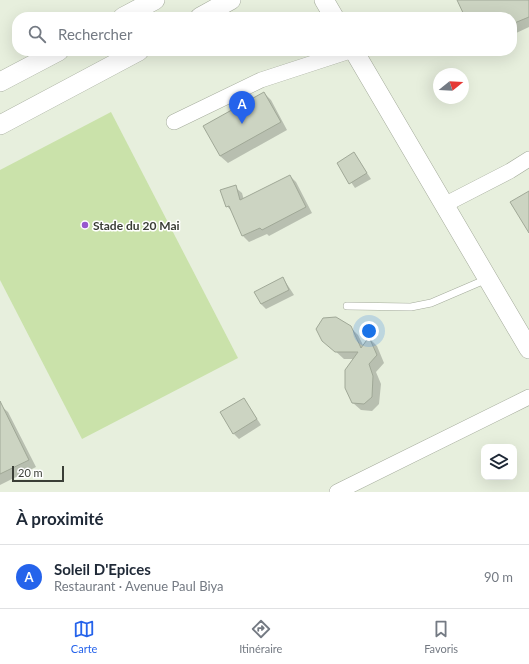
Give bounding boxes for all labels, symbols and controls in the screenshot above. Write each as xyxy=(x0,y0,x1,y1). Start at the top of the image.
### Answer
search box xyxy=(12,12,517,56)
icon: search xyxy=(26,23,48,45)
text: Rechercher xyxy=(58,25,132,43)
north arrow xyxy=(433,68,469,104)
pin: A xyxy=(229,91,255,124)
place label: Stade du 20 Mai xyxy=(93,218,180,233)
marker: Stade du 20 Mai xyxy=(80,220,90,230)
your location xyxy=(359,321,379,341)
map controls xyxy=(481,444,517,480)
button: layers xyxy=(481,444,517,480)
scale bar xyxy=(12,464,64,483)
text: 20 m xyxy=(18,466,43,479)
text: À proximité xyxy=(16,508,104,529)
text: Soleil D'Epices xyxy=(54,560,151,578)
text: A xyxy=(24,569,34,585)
text: 90 m xyxy=(484,569,513,585)
text: Restaurant · Avenue Paul Biya xyxy=(54,578,224,594)
tab: Carte xyxy=(71,618,97,655)
tab: Itinéraire xyxy=(239,618,282,655)
tab: Favoris xyxy=(424,618,458,655)

